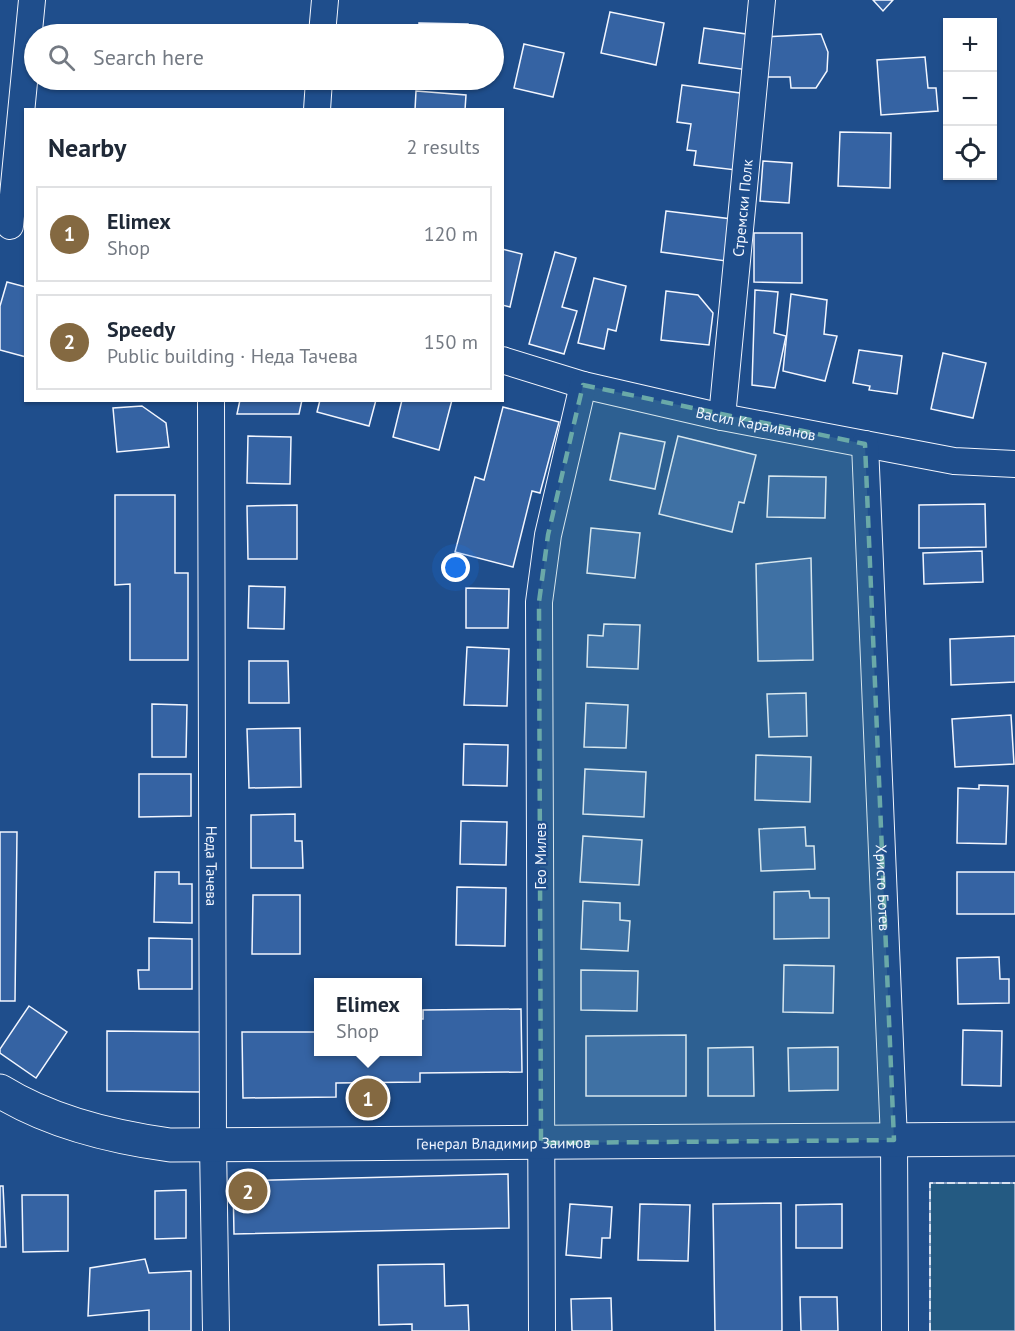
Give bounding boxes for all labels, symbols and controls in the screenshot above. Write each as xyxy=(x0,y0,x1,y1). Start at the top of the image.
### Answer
map controls xyxy=(943,18,997,180)
button: + xyxy=(943,18,997,72)
search box xyxy=(24,24,504,90)
icon: search xyxy=(45,41,78,74)
text: Search here xyxy=(93,43,204,71)
button: − xyxy=(943,72,997,126)
button: locate xyxy=(943,126,997,180)
text: Nearby xyxy=(48,131,126,164)
text: 2 results xyxy=(407,134,480,160)
street label: Стремски Полк xyxy=(728,158,756,258)
text: Elimex xyxy=(107,207,171,235)
text: 1 xyxy=(64,221,75,247)
text: 120 m xyxy=(424,221,478,247)
text: Shop xyxy=(107,235,150,261)
text: Speedy xyxy=(107,315,175,343)
text: 2 xyxy=(64,329,75,355)
text: 150 m xyxy=(424,329,478,355)
text: Public building · Неда Тачева xyxy=(107,343,358,369)
street label: Васил Караиванов xyxy=(694,402,818,444)
your location xyxy=(441,553,470,582)
street label: Гео Милев xyxy=(531,822,550,890)
street label: Неда Тачева xyxy=(203,826,222,906)
street label: Христо Ботев xyxy=(872,844,895,931)
popup xyxy=(314,978,422,1056)
text: Elimex xyxy=(336,990,400,1018)
text: Shop xyxy=(336,1018,379,1044)
pin: 1 xyxy=(348,1076,388,1120)
street label: Генерал Владимир Заимов xyxy=(416,1133,591,1153)
pin: 2 xyxy=(228,1168,268,1214)

